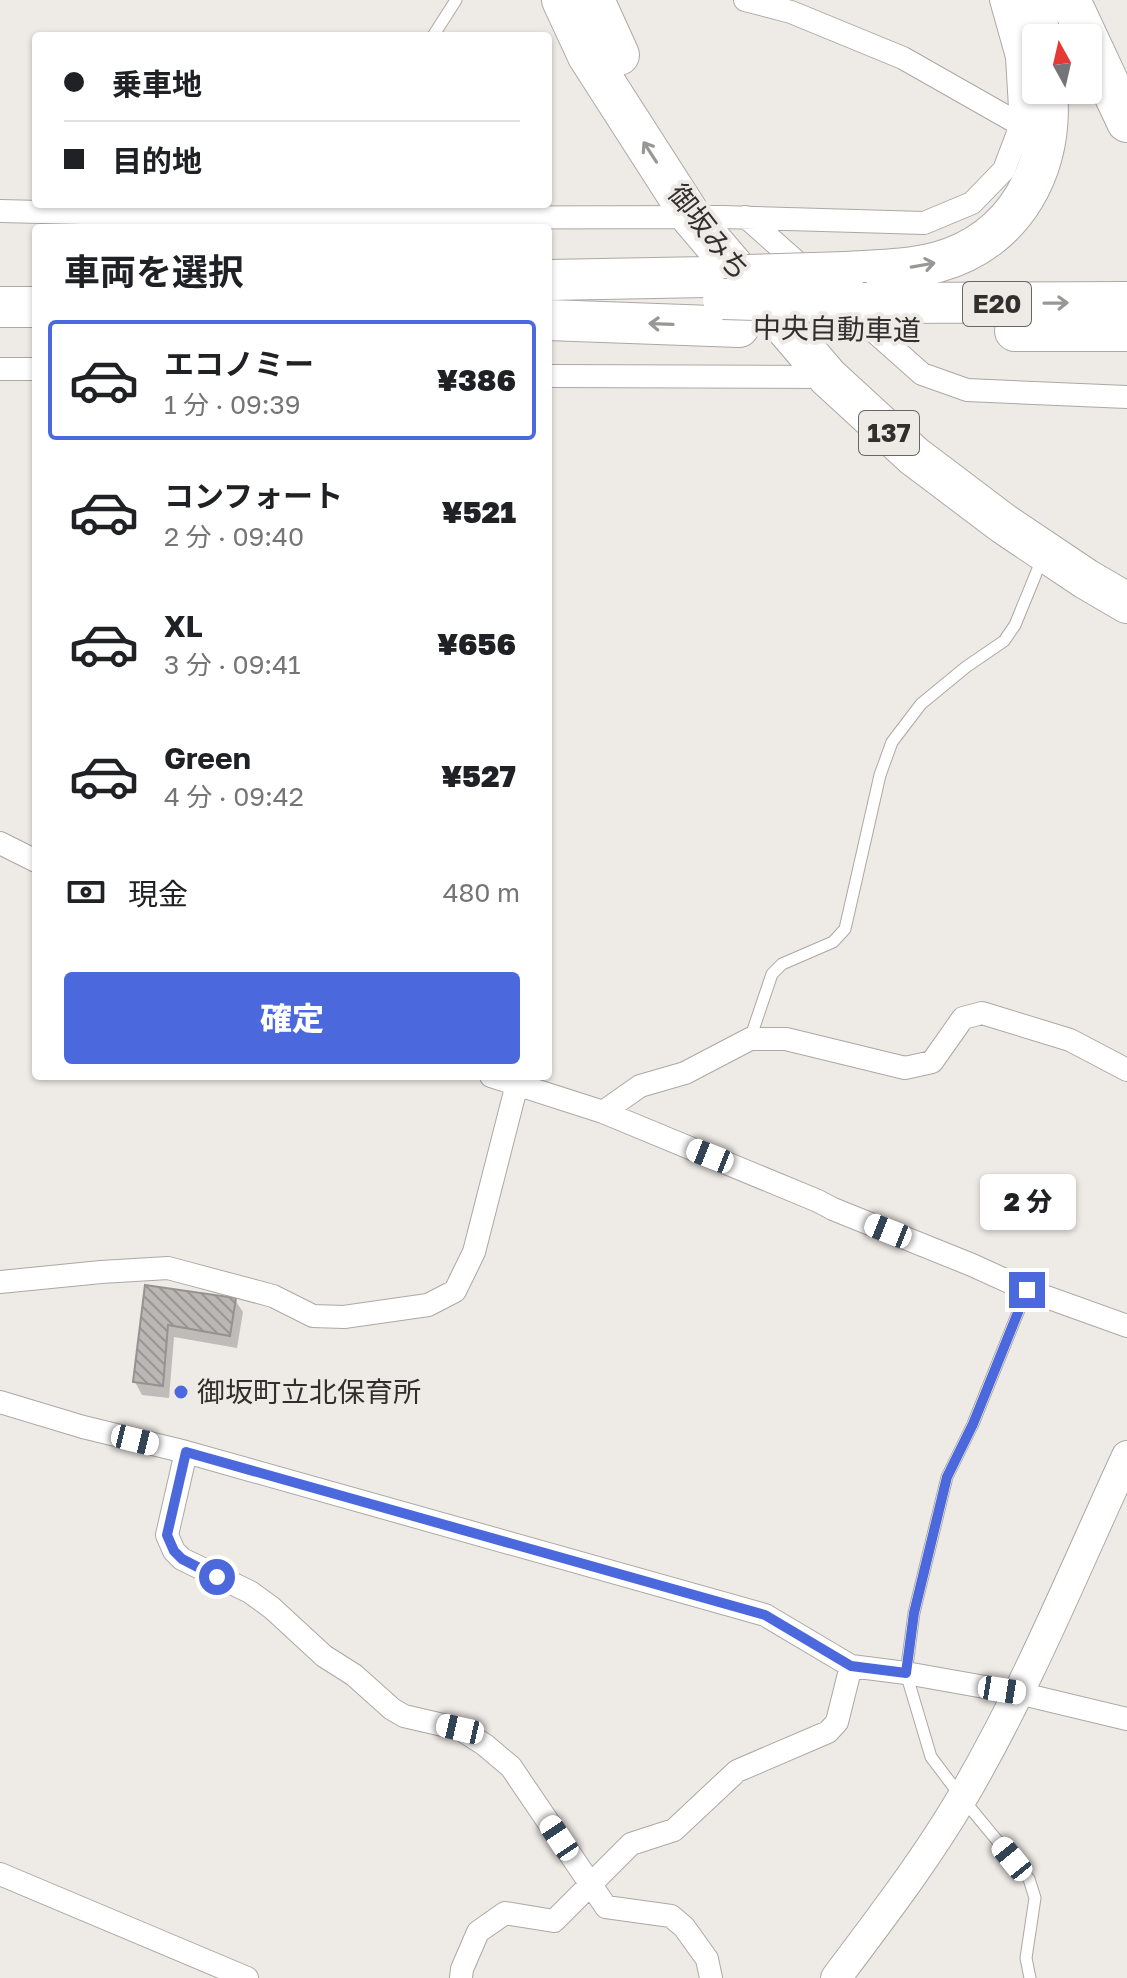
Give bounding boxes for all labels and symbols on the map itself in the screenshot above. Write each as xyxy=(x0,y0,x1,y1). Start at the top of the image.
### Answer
north arrow xyxy=(1022,24,1102,104)
one-way arrow xyxy=(642,141,658,164)
street label: 御坂みち xyxy=(662,177,757,286)
one-way arrow xyxy=(910,257,935,272)
road number: E20 xyxy=(963,282,1031,326)
one-way arrow xyxy=(1042,295,1069,311)
street label: 中央自動車道 xyxy=(753,311,921,346)
one-way arrow xyxy=(648,317,675,332)
road number: 137 xyxy=(859,411,919,455)
car xyxy=(683,1136,737,1176)
callout: 2 分 xyxy=(979,1174,1075,1230)
car xyxy=(861,1211,915,1251)
route end xyxy=(1009,1272,1045,1308)
place label: 御坂町立北保育所 xyxy=(197,1375,421,1408)
marker: 御坂町立北保育所 xyxy=(172,1383,190,1401)
car xyxy=(109,1423,161,1457)
route start xyxy=(199,1559,235,1595)
car xyxy=(976,1674,1028,1706)
car xyxy=(434,1712,486,1746)
car xyxy=(536,1811,582,1865)
car xyxy=(988,1833,1036,1885)

